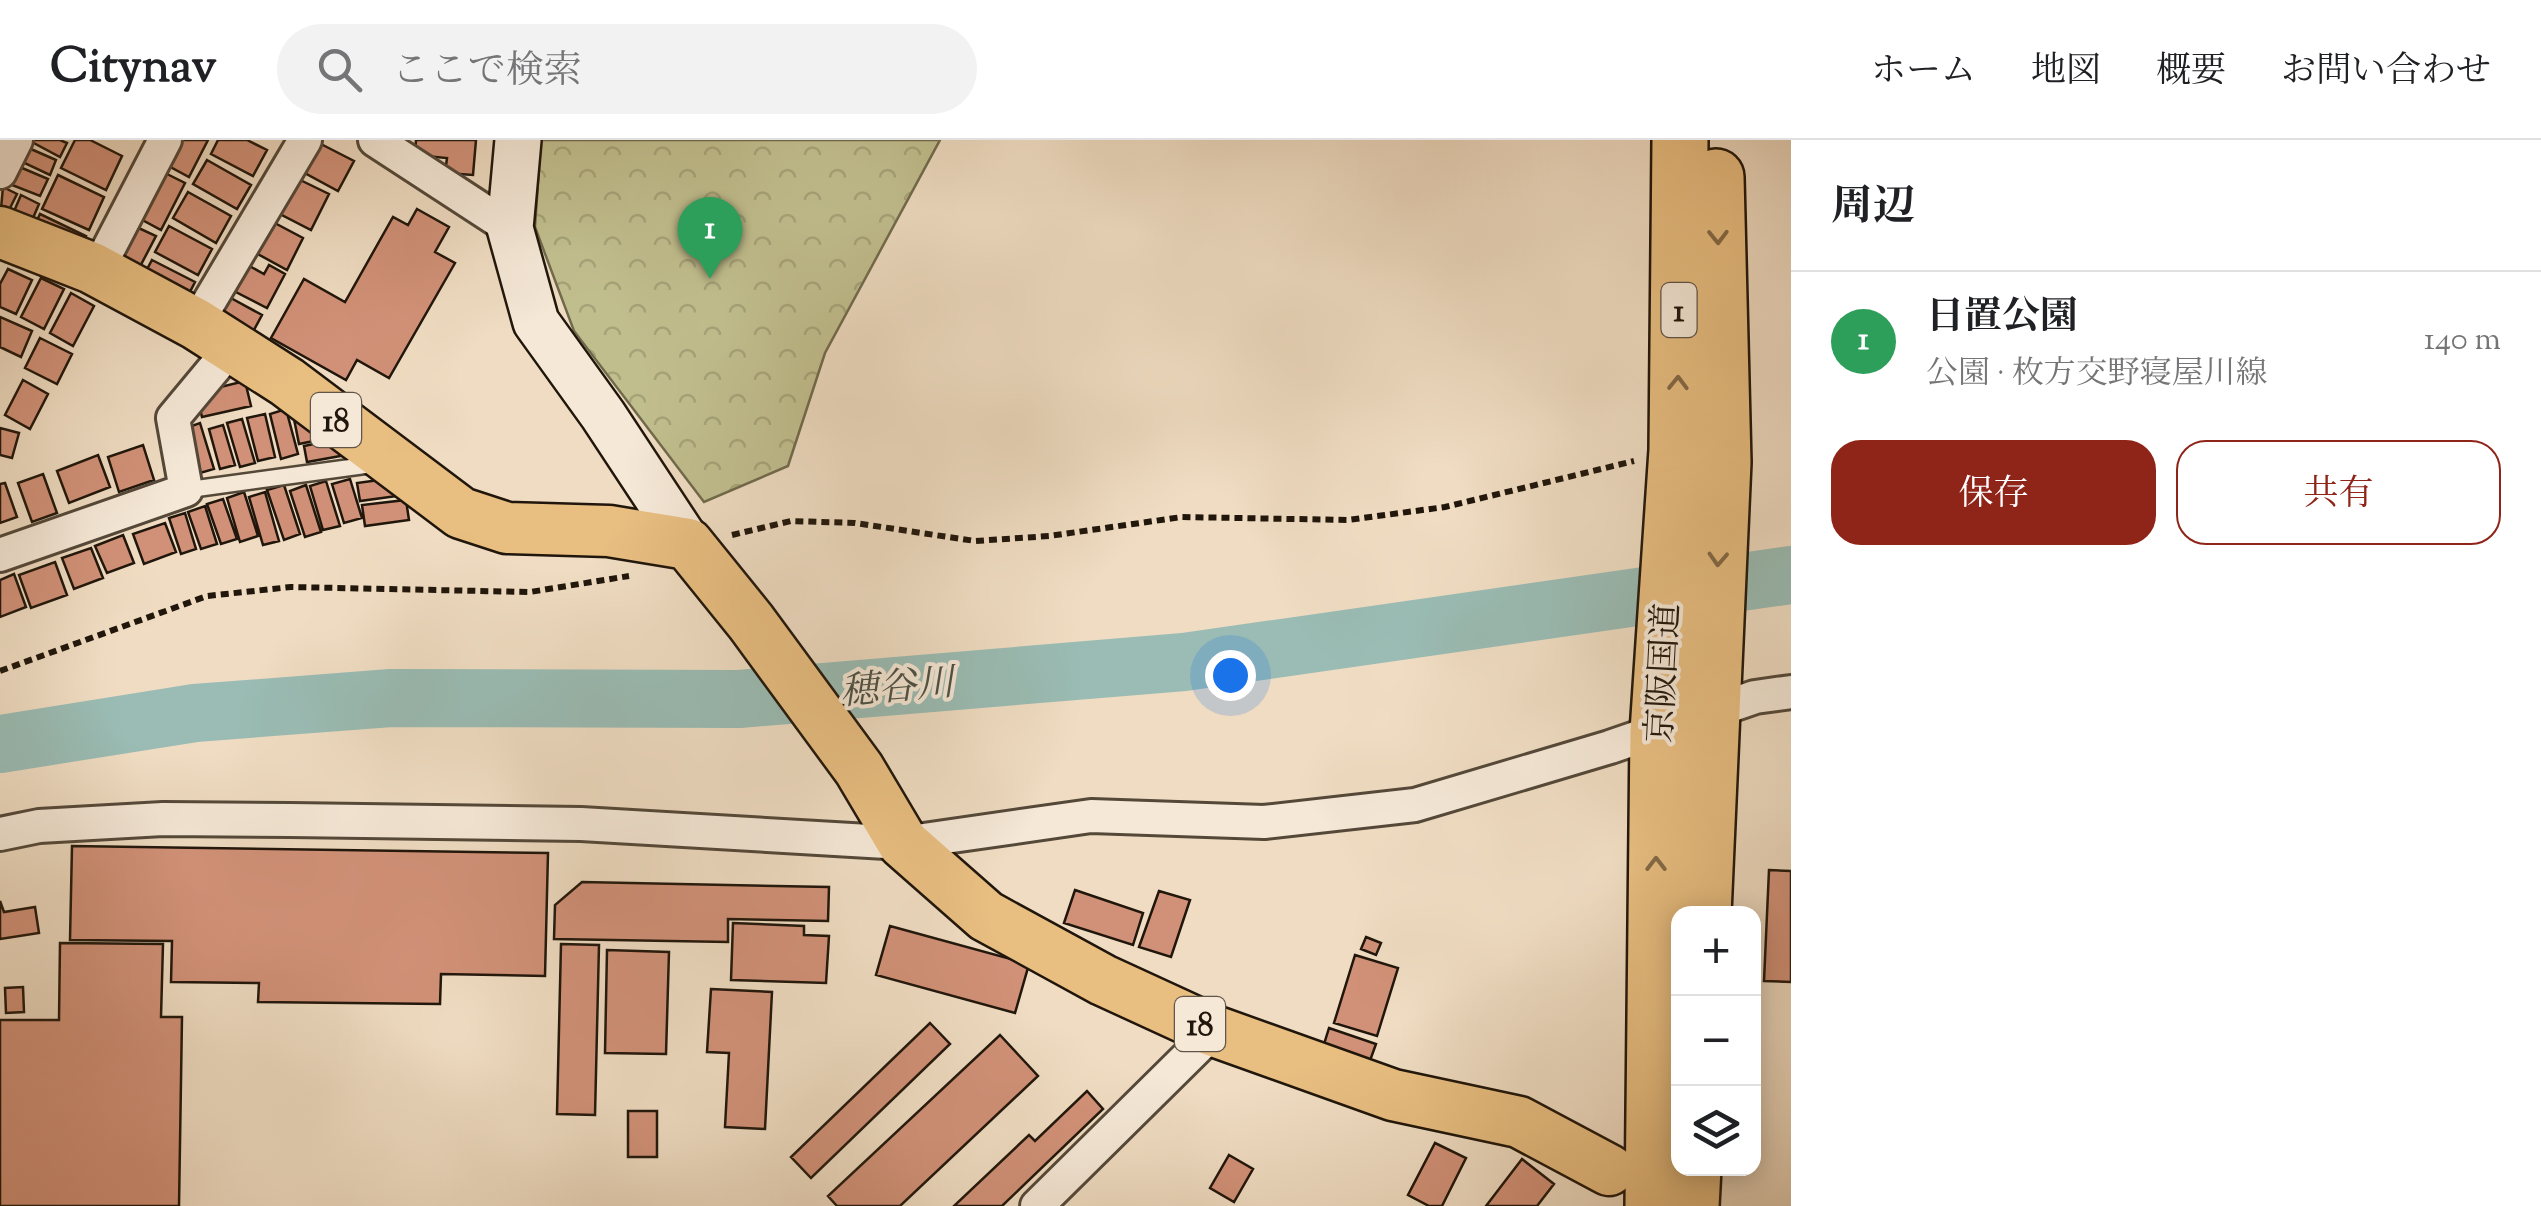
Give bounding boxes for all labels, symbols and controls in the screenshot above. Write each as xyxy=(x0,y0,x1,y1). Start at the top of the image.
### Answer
search box xyxy=(277,24,977,114)
text: Citynav xyxy=(50,35,217,104)
icon: search xyxy=(312,42,367,97)
text: ここで検索 xyxy=(392,46,582,100)
text: ホーム xyxy=(1871,47,1976,98)
text: 地図 xyxy=(2031,47,2101,98)
text: 概要 xyxy=(2156,47,2226,98)
text: お問い合わせ xyxy=(2281,47,2491,98)
text: 周辺 xyxy=(1831,179,1915,239)
pin: 1 xyxy=(678,196,742,279)
one-way arrow xyxy=(1707,230,1728,246)
road number: 1 xyxy=(1662,283,1696,337)
text: 日置公園 xyxy=(1926,292,2078,346)
text: 1 xyxy=(1858,318,1869,364)
text: 140 m xyxy=(2424,318,2501,364)
text: 公園 · 枚方交野寝屋川線 xyxy=(1926,352,2268,398)
one-way arrow xyxy=(1667,374,1689,390)
road number: 18 xyxy=(311,393,361,447)
button: 保存 xyxy=(1831,440,2156,545)
button: 共有 xyxy=(2176,440,2501,545)
one-way arrow xyxy=(1707,552,1728,568)
street label: 京阪国道 xyxy=(1636,602,1695,744)
your location xyxy=(1205,650,1256,701)
water label: 穂谷川 xyxy=(838,658,960,722)
one-way arrow xyxy=(1645,855,1667,870)
map controls xyxy=(1671,906,1761,1176)
button: + xyxy=(1671,906,1761,996)
button: − xyxy=(1671,996,1761,1086)
road number: 18 xyxy=(1175,997,1225,1051)
button: layers xyxy=(1671,1086,1761,1176)

